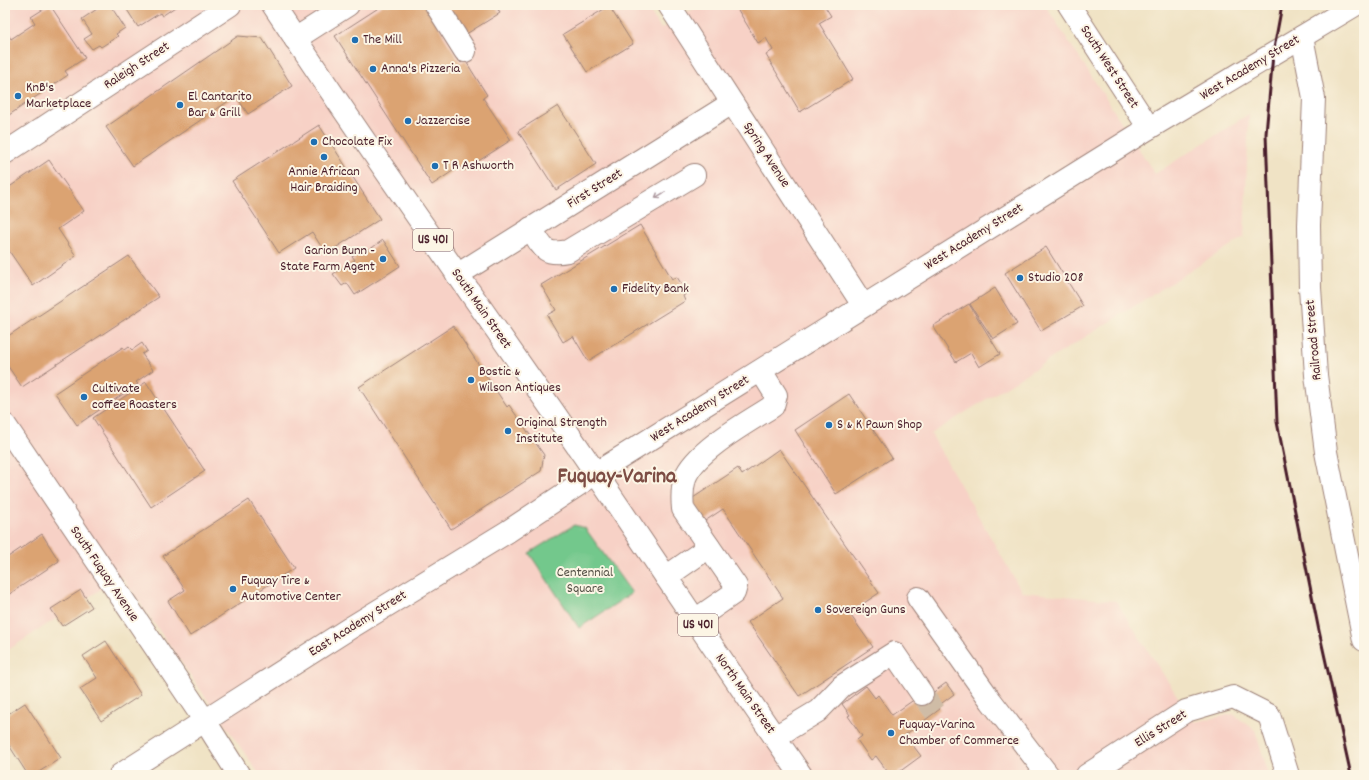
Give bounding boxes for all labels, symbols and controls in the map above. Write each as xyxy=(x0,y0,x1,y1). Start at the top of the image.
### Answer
street label: South West Street xyxy=(1075,21,1143,113)
place label: The Mill xyxy=(363,30,402,50)
street label: West Academy Street xyxy=(1196,30,1304,106)
marker: The Mill xyxy=(350,35,360,45)
street label: Raleigh Street xyxy=(100,37,174,95)
place label: Anna's Pizzeria xyxy=(381,59,460,79)
marker: Anna's Pizzeria xyxy=(368,64,378,74)
place label: KnB's Marketplace xyxy=(26,78,91,114)
place label: El Cantarito Bar & Grill xyxy=(188,87,252,123)
marker: KnB's Marketplace xyxy=(13,91,23,101)
marker: El Cantarito Bar & Grill xyxy=(175,100,185,110)
place label: Jazzercise xyxy=(416,111,470,131)
marker: Jazzercise xyxy=(403,116,413,126)
street label: Spring Avenue xyxy=(737,118,795,192)
place label: Chocolate Fix xyxy=(322,132,392,152)
marker: Chocolate Fix xyxy=(309,137,319,147)
marker: Annie African Hair Braiding xyxy=(319,152,329,162)
place label: T R Ashworth xyxy=(443,156,514,176)
marker: T R Ashworth xyxy=(430,161,440,171)
place label: Annie African Hair Braiding xyxy=(288,162,360,198)
street label: First Street xyxy=(563,164,627,214)
one-way arrow xyxy=(655,191,666,199)
street label: West Academy Street xyxy=(921,198,1027,276)
road number: US 401 xyxy=(413,229,453,251)
place label: Garion Bunn - State Farm Agent xyxy=(280,241,375,277)
marker: Garion Bunn - State Farm Agent xyxy=(378,254,388,264)
street label: South Main Street xyxy=(446,265,516,353)
place label: Studio 208 xyxy=(1028,268,1084,288)
marker: Studio 208 xyxy=(1015,273,1025,283)
place label: Fidelity Bank xyxy=(622,279,689,299)
marker: Fidelity Bank xyxy=(609,284,619,294)
street label: Railroad Street xyxy=(1301,299,1327,381)
place label: Bostic & Wilson Antiques xyxy=(479,362,561,398)
street label: West Academy Street xyxy=(647,370,753,448)
marker: Bostic & Wilson Antiques xyxy=(466,375,476,385)
place label: Cultivate coffee Roasters xyxy=(92,379,177,415)
marker: Cultivate coffee Roasters xyxy=(79,392,89,402)
place label: Original Strength Institute xyxy=(516,413,607,449)
place label: S & K Pawn Shop xyxy=(837,415,922,435)
marker: S & K Pawn Shop xyxy=(824,420,834,430)
marker: Original Strength Institute xyxy=(503,426,513,436)
district label: Fuquay-Varina xyxy=(558,462,677,493)
street label: South Fuquay Avenue xyxy=(65,522,143,626)
park label: Centennial Square xyxy=(557,563,614,599)
place label: Fuquay Tire & Automotive Center xyxy=(241,571,342,607)
marker: Fuquay Tire & Automotive Center xyxy=(228,584,238,594)
street label: East Academy Street xyxy=(305,586,411,662)
place label: Sovereign Guns xyxy=(826,600,906,620)
marker: Sovereign Guns xyxy=(813,605,823,615)
road number: US 401 xyxy=(678,614,718,636)
street label: North Main Street xyxy=(710,650,780,738)
street label: Ellis Street xyxy=(1131,705,1191,753)
place label: Fuquay-Varina Chamber of Commerce xyxy=(899,715,1019,751)
marker: Fuquay-Varina Chamber of Commerce xyxy=(886,728,896,738)

